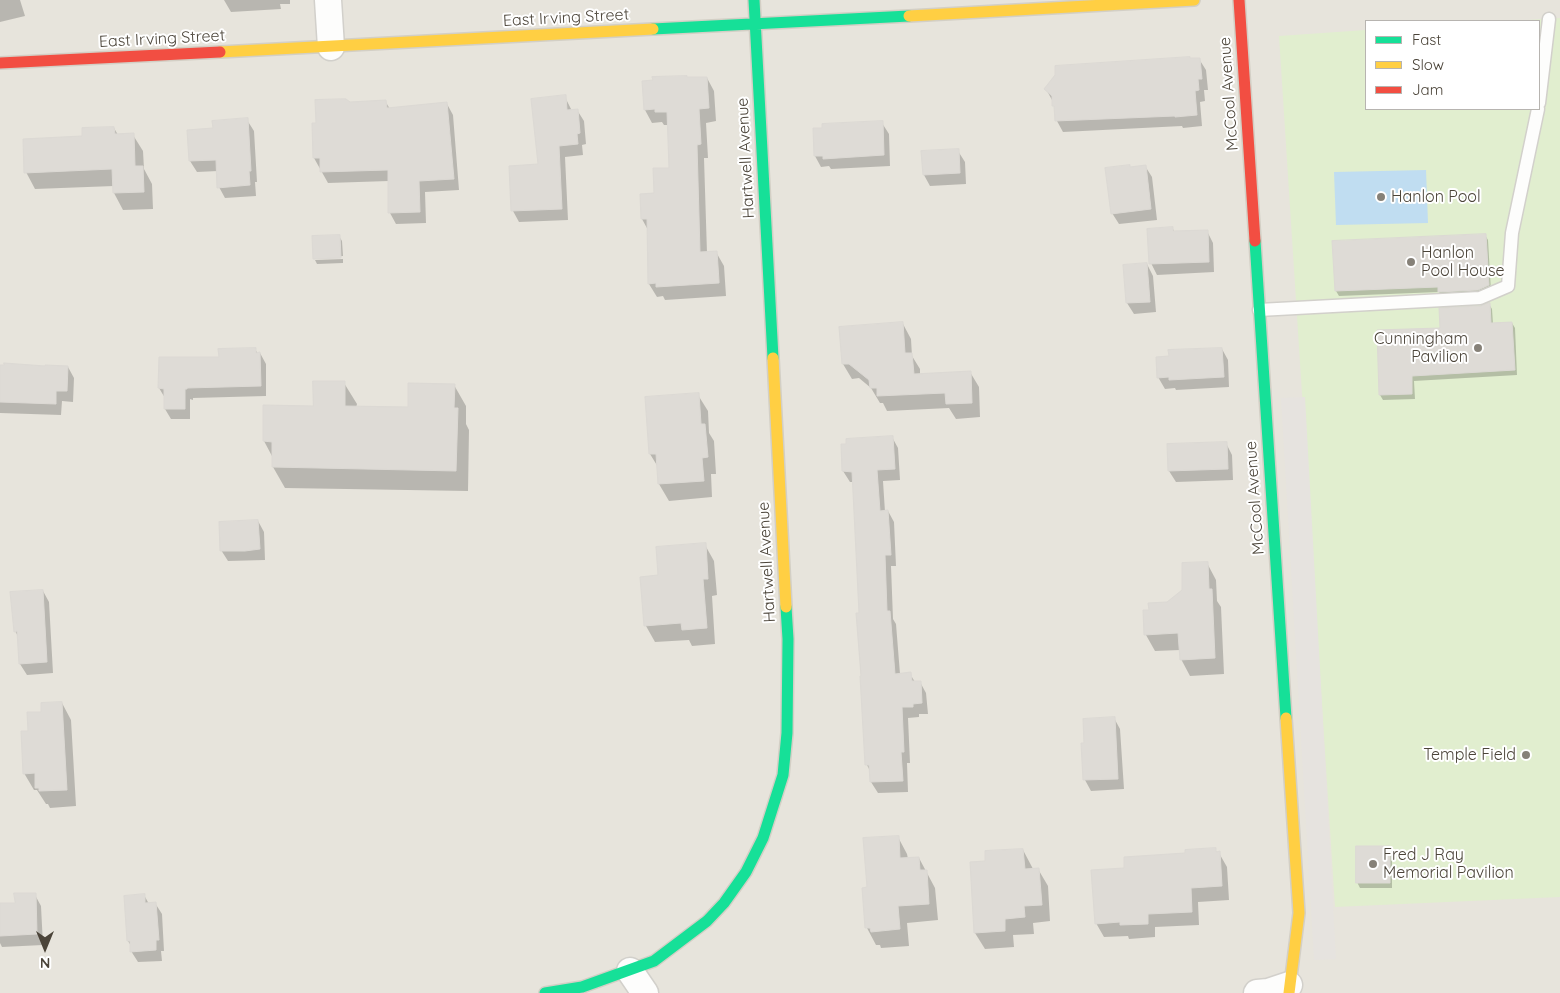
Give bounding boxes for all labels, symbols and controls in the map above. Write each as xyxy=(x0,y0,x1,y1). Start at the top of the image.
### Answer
street label: East Irving Street xyxy=(502,5,630,31)
legend xyxy=(1365,20,1540,110)
street label: East Irving Street xyxy=(98,26,226,52)
text: Fast xyxy=(1412,30,1441,49)
street label: McCool Avenue xyxy=(1215,36,1243,152)
text: Slow xyxy=(1412,55,1444,74)
text: Jam xyxy=(1412,80,1443,99)
street label: Hartwell Avenue xyxy=(733,97,759,219)
place label: Hanlon Pool xyxy=(1391,187,1481,207)
marker: Hanlon Pool xyxy=(1375,191,1387,203)
place label: Hanlon Pool House xyxy=(1421,243,1505,281)
marker: Hanlon Pool House xyxy=(1405,256,1417,268)
place label: Cunningham Pavilion xyxy=(1374,329,1468,367)
marker: Cunningham Pavilion xyxy=(1472,342,1484,354)
street label: McCool Avenue xyxy=(1241,440,1269,556)
street label: Hartwell Avenue xyxy=(754,501,780,623)
place label: Temple Field xyxy=(1423,745,1516,765)
marker: Temple Field xyxy=(1520,749,1532,761)
place label: Fred J Ray Memorial Pavilion xyxy=(1383,845,1514,883)
marker: Fred J Ray Memorial Pavilion xyxy=(1367,858,1379,870)
north arrow xyxy=(20,923,70,973)
text: N xyxy=(40,954,50,972)

